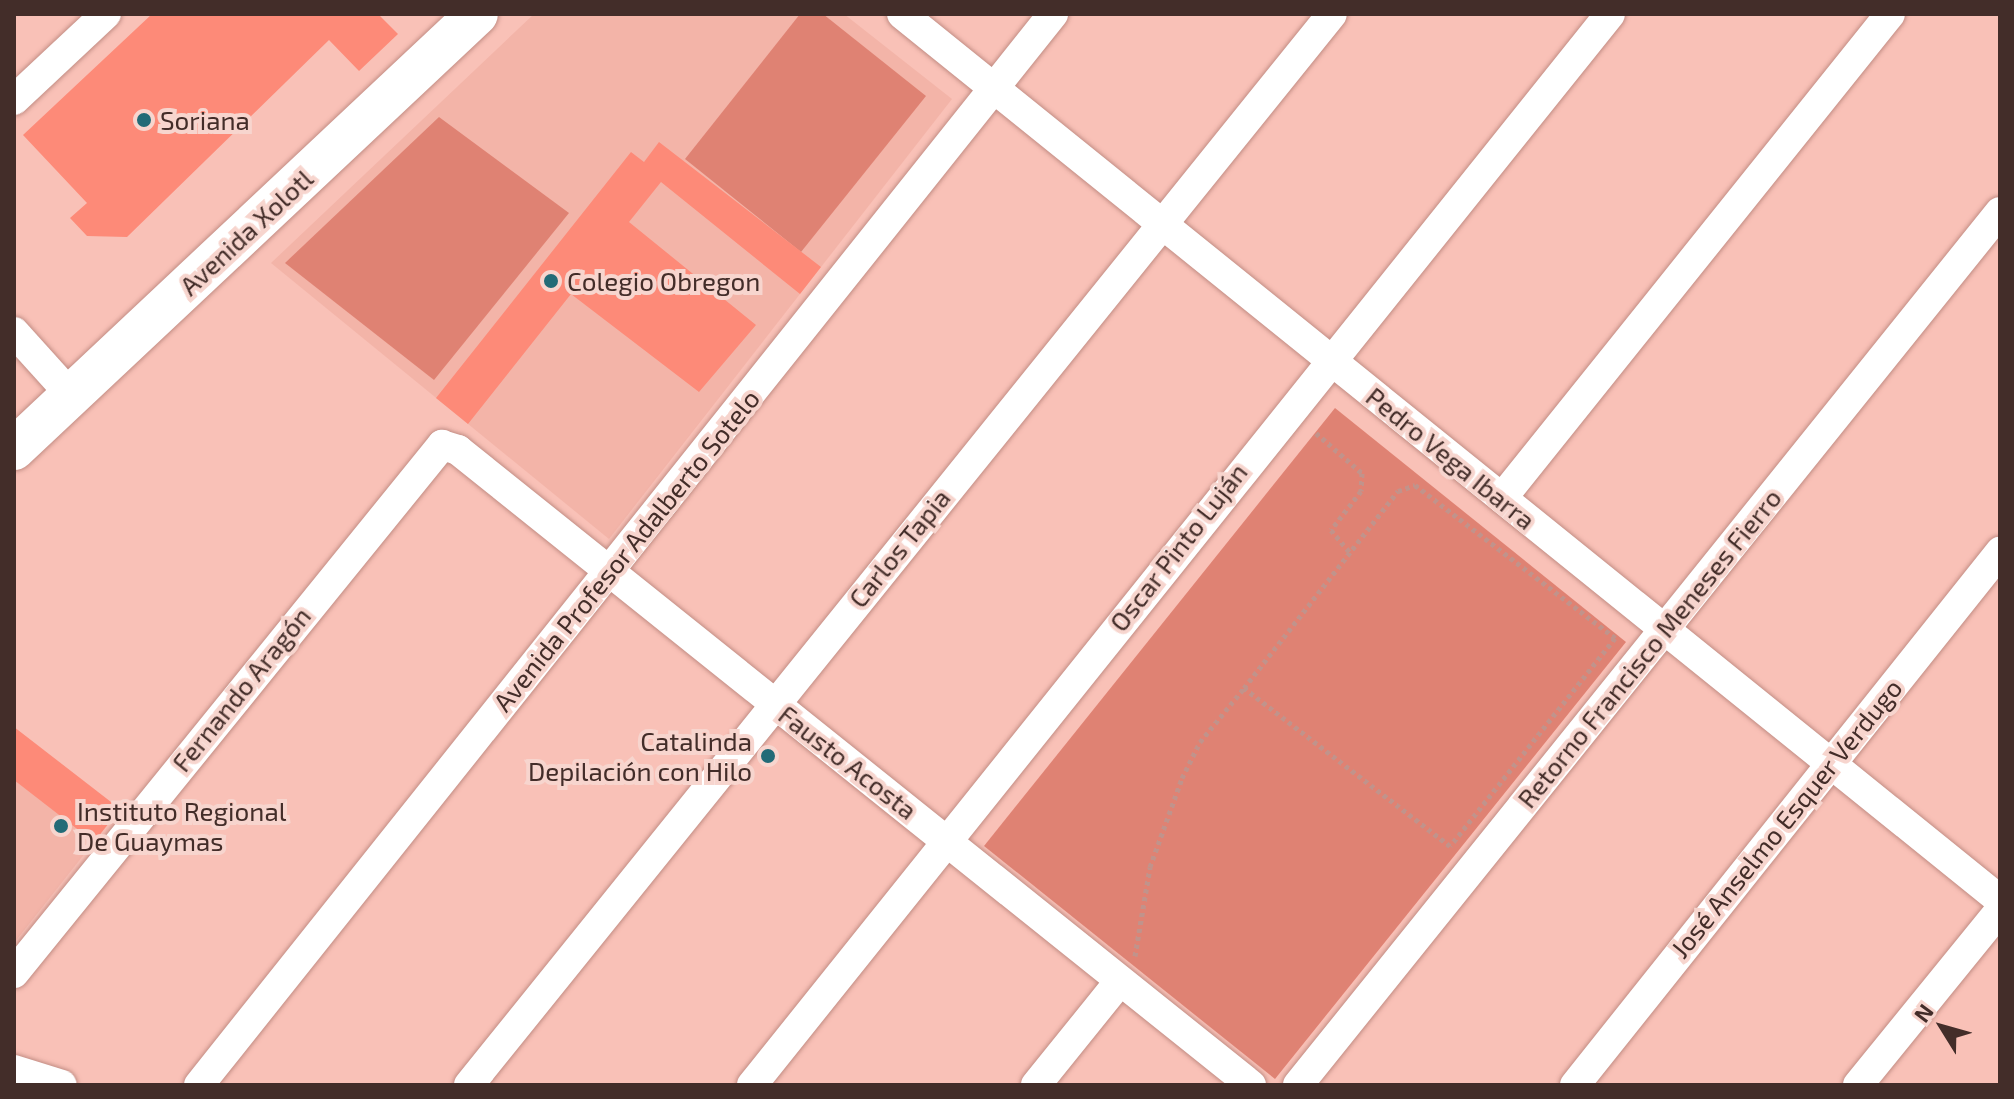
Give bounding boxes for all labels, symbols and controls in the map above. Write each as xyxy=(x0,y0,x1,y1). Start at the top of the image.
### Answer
place label: Soriana xyxy=(160,104,250,136)
marker: Soriana xyxy=(135,111,153,129)
street label: Avenida Xolotl xyxy=(173,163,319,301)
place label: Colegio Obregon xyxy=(567,265,760,297)
marker: Colegio Obregon xyxy=(542,272,560,290)
street label: Pedro Vega Ibarra xyxy=(1360,380,1542,536)
street label: Avenida Profesor Adalberto Sotelo xyxy=(486,382,766,718)
street label: Oscar Pinto Luján xyxy=(1103,457,1253,637)
street label: Carlos Tapia xyxy=(842,482,956,614)
street label: Retorno Francisco Meneses Fierro xyxy=(1511,482,1787,814)
street label: Fernando Aragón xyxy=(165,600,317,778)
street label: José Anselmo Esquer Verdugo xyxy=(1663,672,1909,964)
street label: Fausto Acosta xyxy=(773,698,923,826)
place label: Catalinda Depilación con Hilo xyxy=(528,725,752,786)
marker: Catalinda Depilación con Hilo xyxy=(759,747,777,765)
place label: Instituto Regional De Guaymas xyxy=(77,795,286,856)
marker: Instituto Regional De Guaymas xyxy=(52,817,70,835)
north arrow xyxy=(1902,987,1982,1067)
text: N xyxy=(1908,998,1938,1027)

